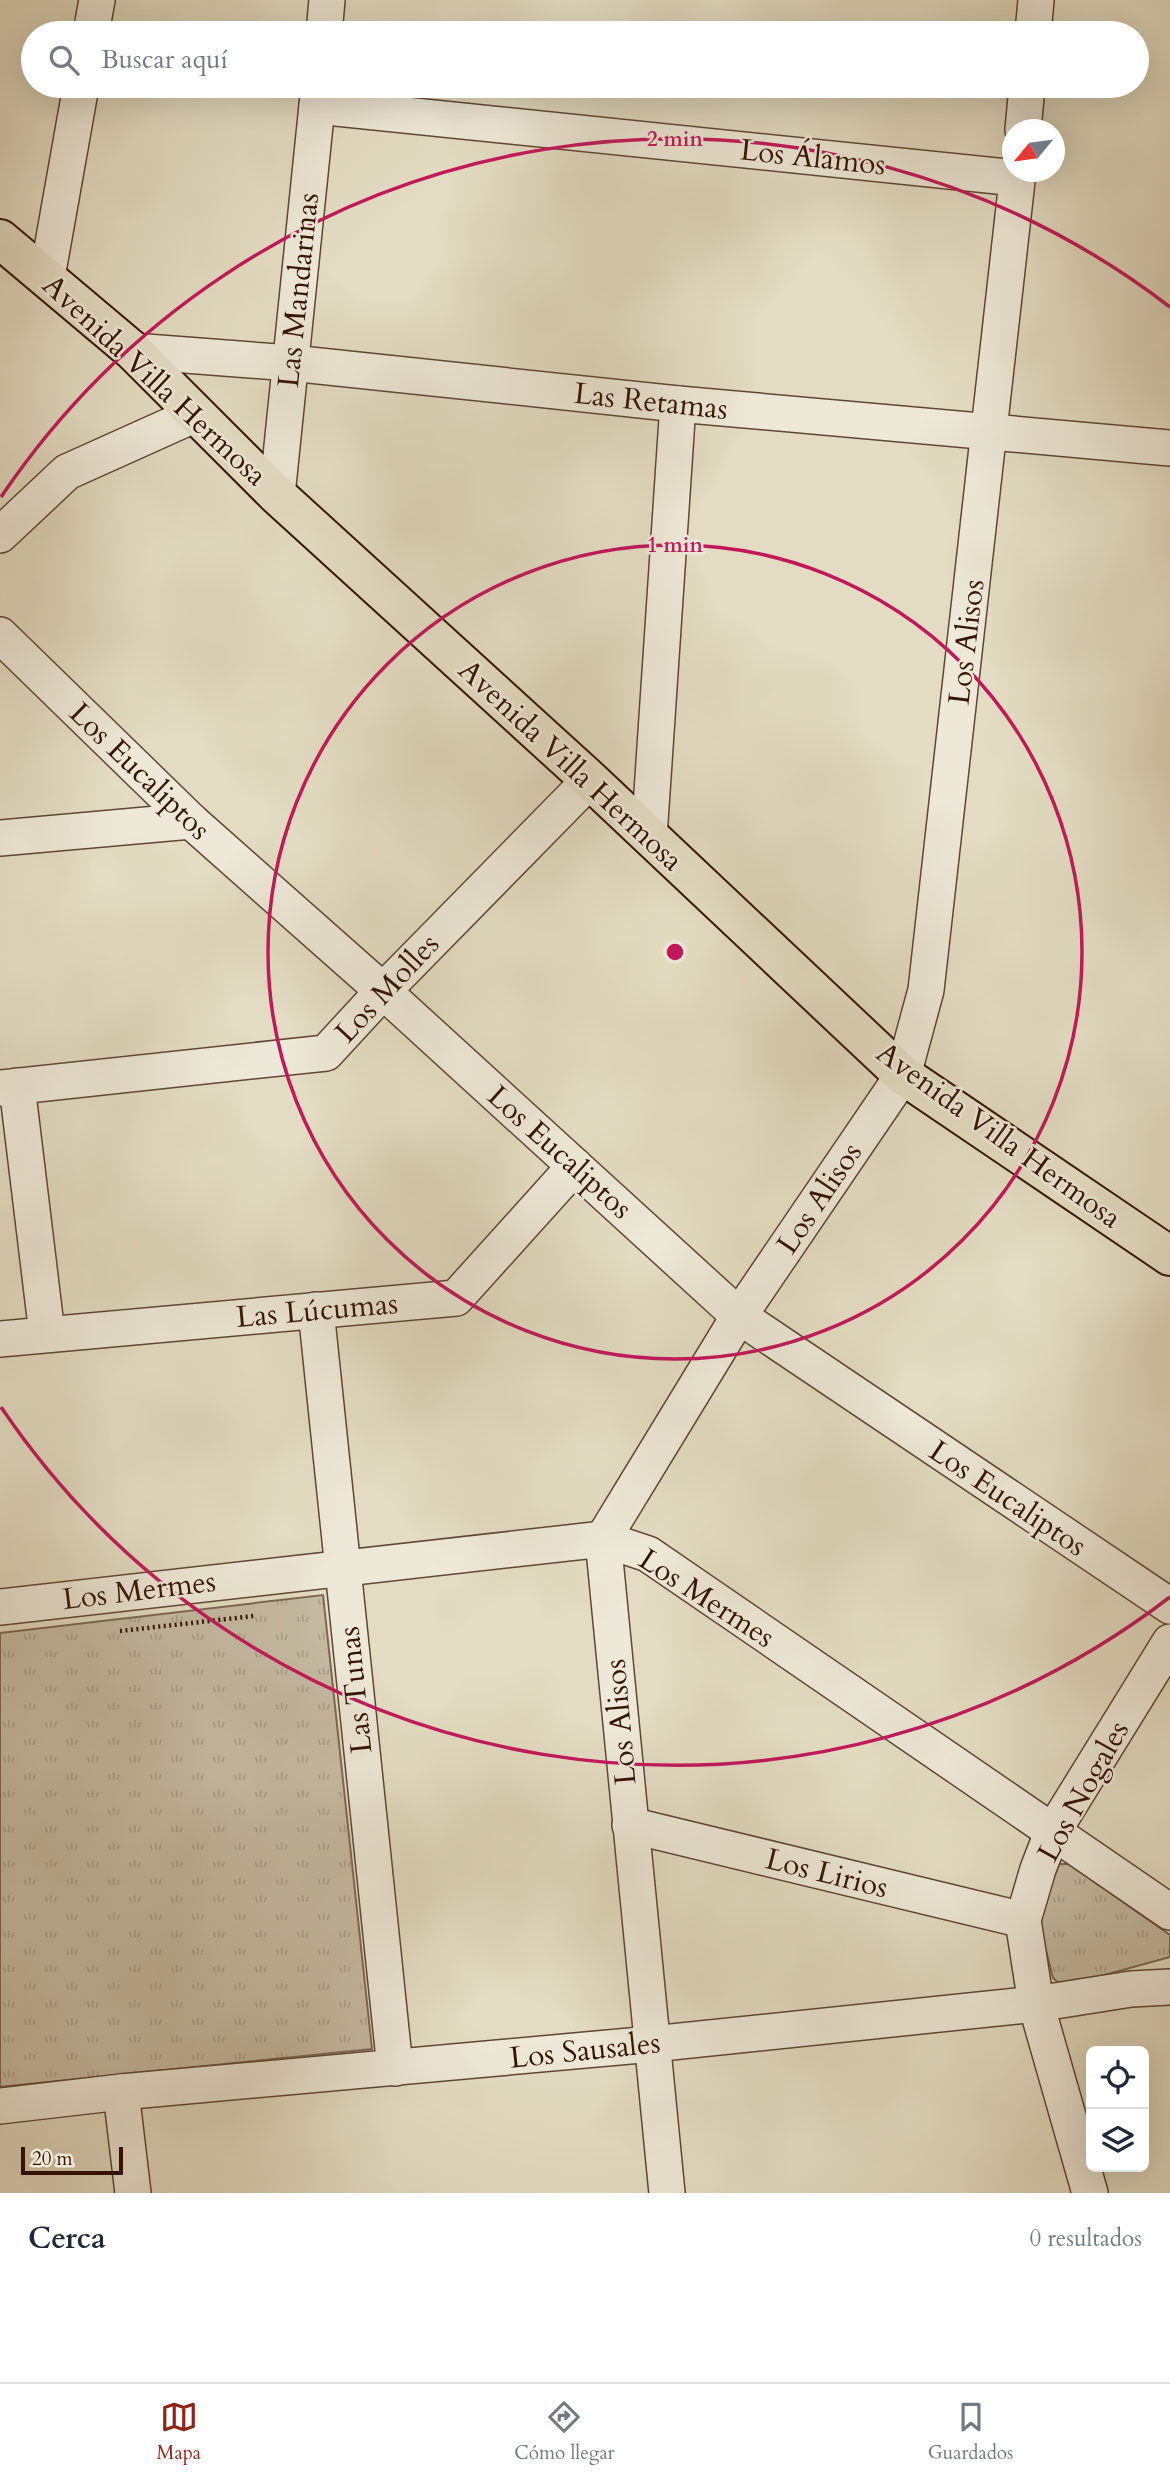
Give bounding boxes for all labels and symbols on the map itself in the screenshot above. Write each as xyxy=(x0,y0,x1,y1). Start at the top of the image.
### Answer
north arrow xyxy=(1002,119,1065,182)
text: 2 min xyxy=(647,125,703,154)
street label: Los Álamos xyxy=(738,129,888,186)
street label: Las Mandarinas xyxy=(268,191,329,390)
street label: Avenida Villa Hermosa xyxy=(33,265,276,496)
street label: Las Retamas xyxy=(572,373,730,430)
text: 1 min xyxy=(647,531,703,560)
street label: Los Alisos xyxy=(938,577,995,707)
street label: Avenida Villa Hermosa xyxy=(449,650,692,881)
street label: Los Eucaliptos xyxy=(60,693,219,849)
street label: Los Molles xyxy=(326,925,449,1052)
centre of rings xyxy=(663,940,687,964)
street label: Avenida Villa Hermosa xyxy=(868,1033,1130,1238)
street label: Los Eucaliptos xyxy=(478,1076,641,1228)
street label: Los Alisos xyxy=(767,1135,872,1262)
street label: Las Lúcumas xyxy=(234,1283,400,1338)
street label: Los Eucaliptos xyxy=(921,1431,1095,1566)
street label: Los Mermes xyxy=(631,1539,783,1658)
street label: Los Mermes xyxy=(60,1561,218,1620)
street label: Las Tunas xyxy=(328,1624,383,1756)
street label: Los Alisos xyxy=(595,1657,646,1787)
street label: Los Nogales xyxy=(1028,1713,1139,1869)
street label: Los Lirios xyxy=(761,1839,892,1908)
street label: Los Sausales xyxy=(508,2022,662,2079)
scale bar xyxy=(21,2144,122,2176)

